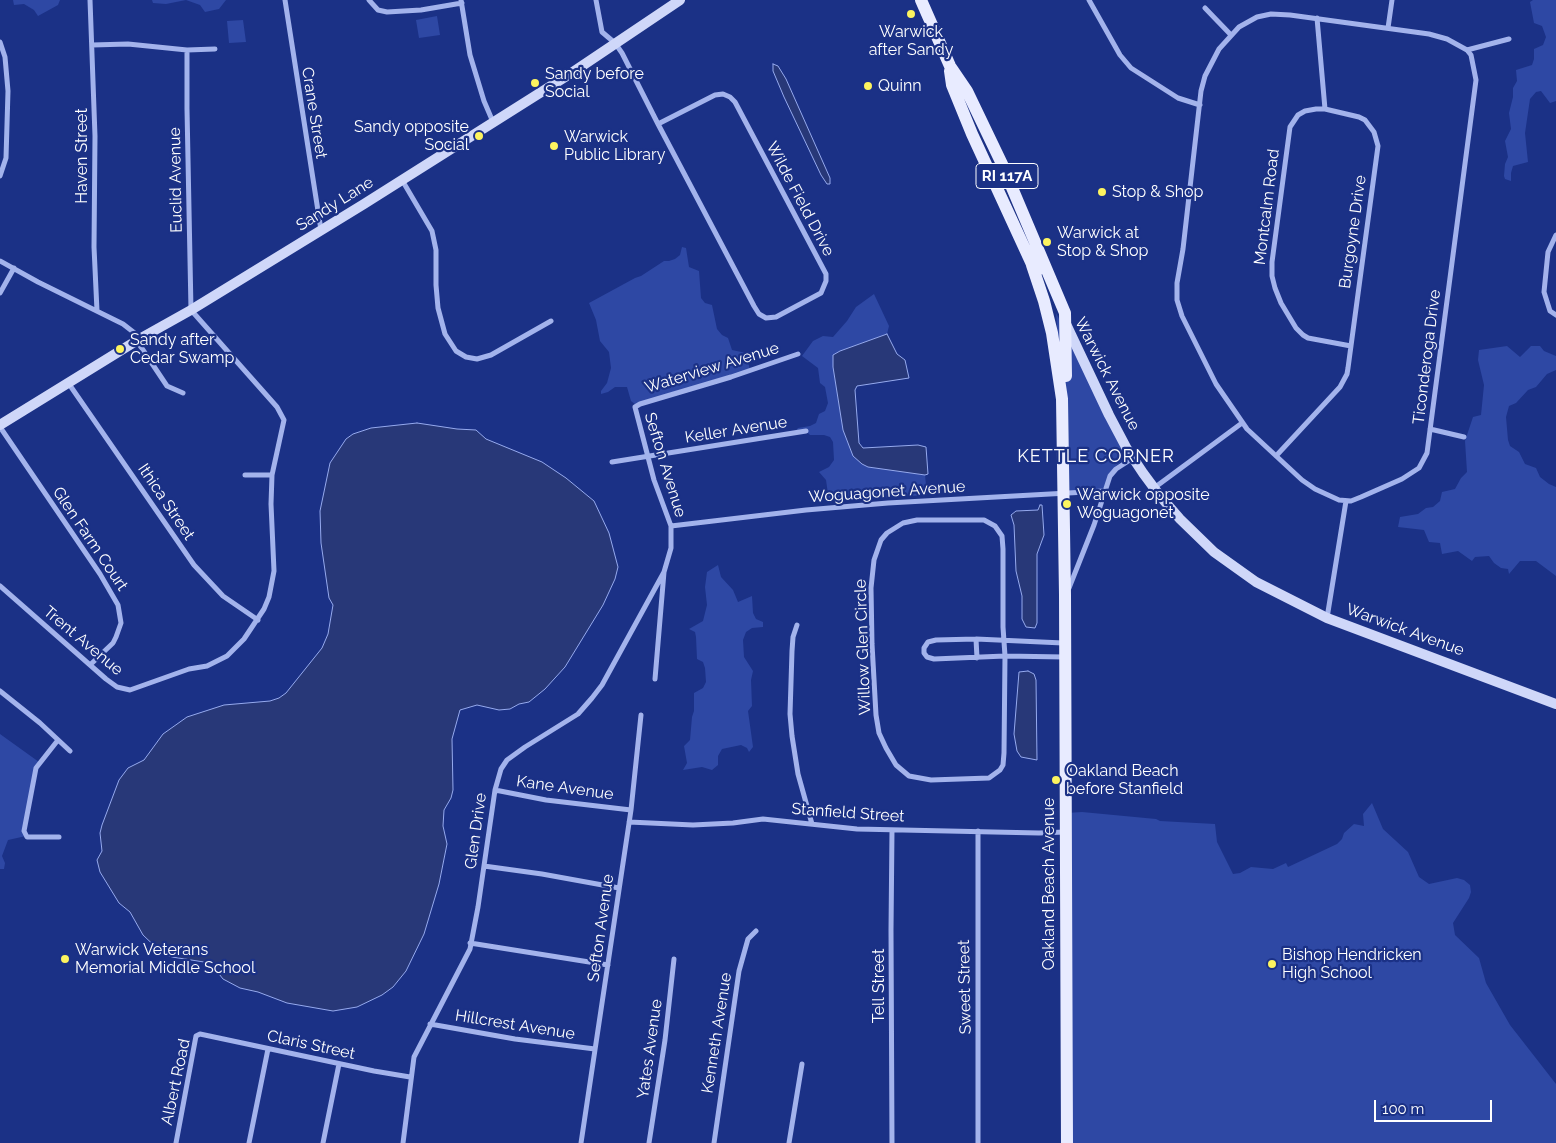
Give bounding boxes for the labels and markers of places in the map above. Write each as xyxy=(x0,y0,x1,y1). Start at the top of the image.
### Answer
marker: Warwick after Sandy xyxy=(905,8,917,20)
place label: Warwick after Sandy xyxy=(869,22,953,60)
place label: Sandy before Social xyxy=(545,64,644,102)
place label: Quinn xyxy=(878,76,922,96)
marker: Sandy before Social xyxy=(529,77,541,89)
marker: Quinn xyxy=(862,80,874,92)
place label: Sandy opposite Social xyxy=(354,117,469,155)
place label: Warwick Public Library xyxy=(564,127,665,165)
marker: Sandy opposite Social xyxy=(473,130,485,142)
marker: Warwick Public Library xyxy=(548,140,560,152)
place label: Stop & Shop xyxy=(1112,182,1203,202)
marker: Stop & Shop xyxy=(1096,186,1108,198)
place label: Warwick at Stop & Shop xyxy=(1057,223,1148,261)
marker: Warwick at Stop & Shop xyxy=(1041,236,1053,248)
place label: Sandy after Cedar Swamp xyxy=(130,330,234,368)
marker: Sandy after Cedar Swamp xyxy=(114,343,126,355)
place label: Warwick opposite Woguagonet xyxy=(1077,485,1210,523)
marker: Warwick opposite Woguagonet xyxy=(1061,498,1073,510)
place label: Oakland Beach before Stanfield xyxy=(1066,761,1183,799)
marker: Oakland Beach before Stanfield xyxy=(1050,774,1062,786)
place label: Warwick Veterans Memorial Middle School xyxy=(75,940,255,978)
place label: Bishop Hendricken High School xyxy=(1282,945,1422,983)
marker: Warwick Veterans Memorial Middle School xyxy=(59,953,71,965)
marker: Bishop Hendricken High School xyxy=(1266,958,1278,970)

